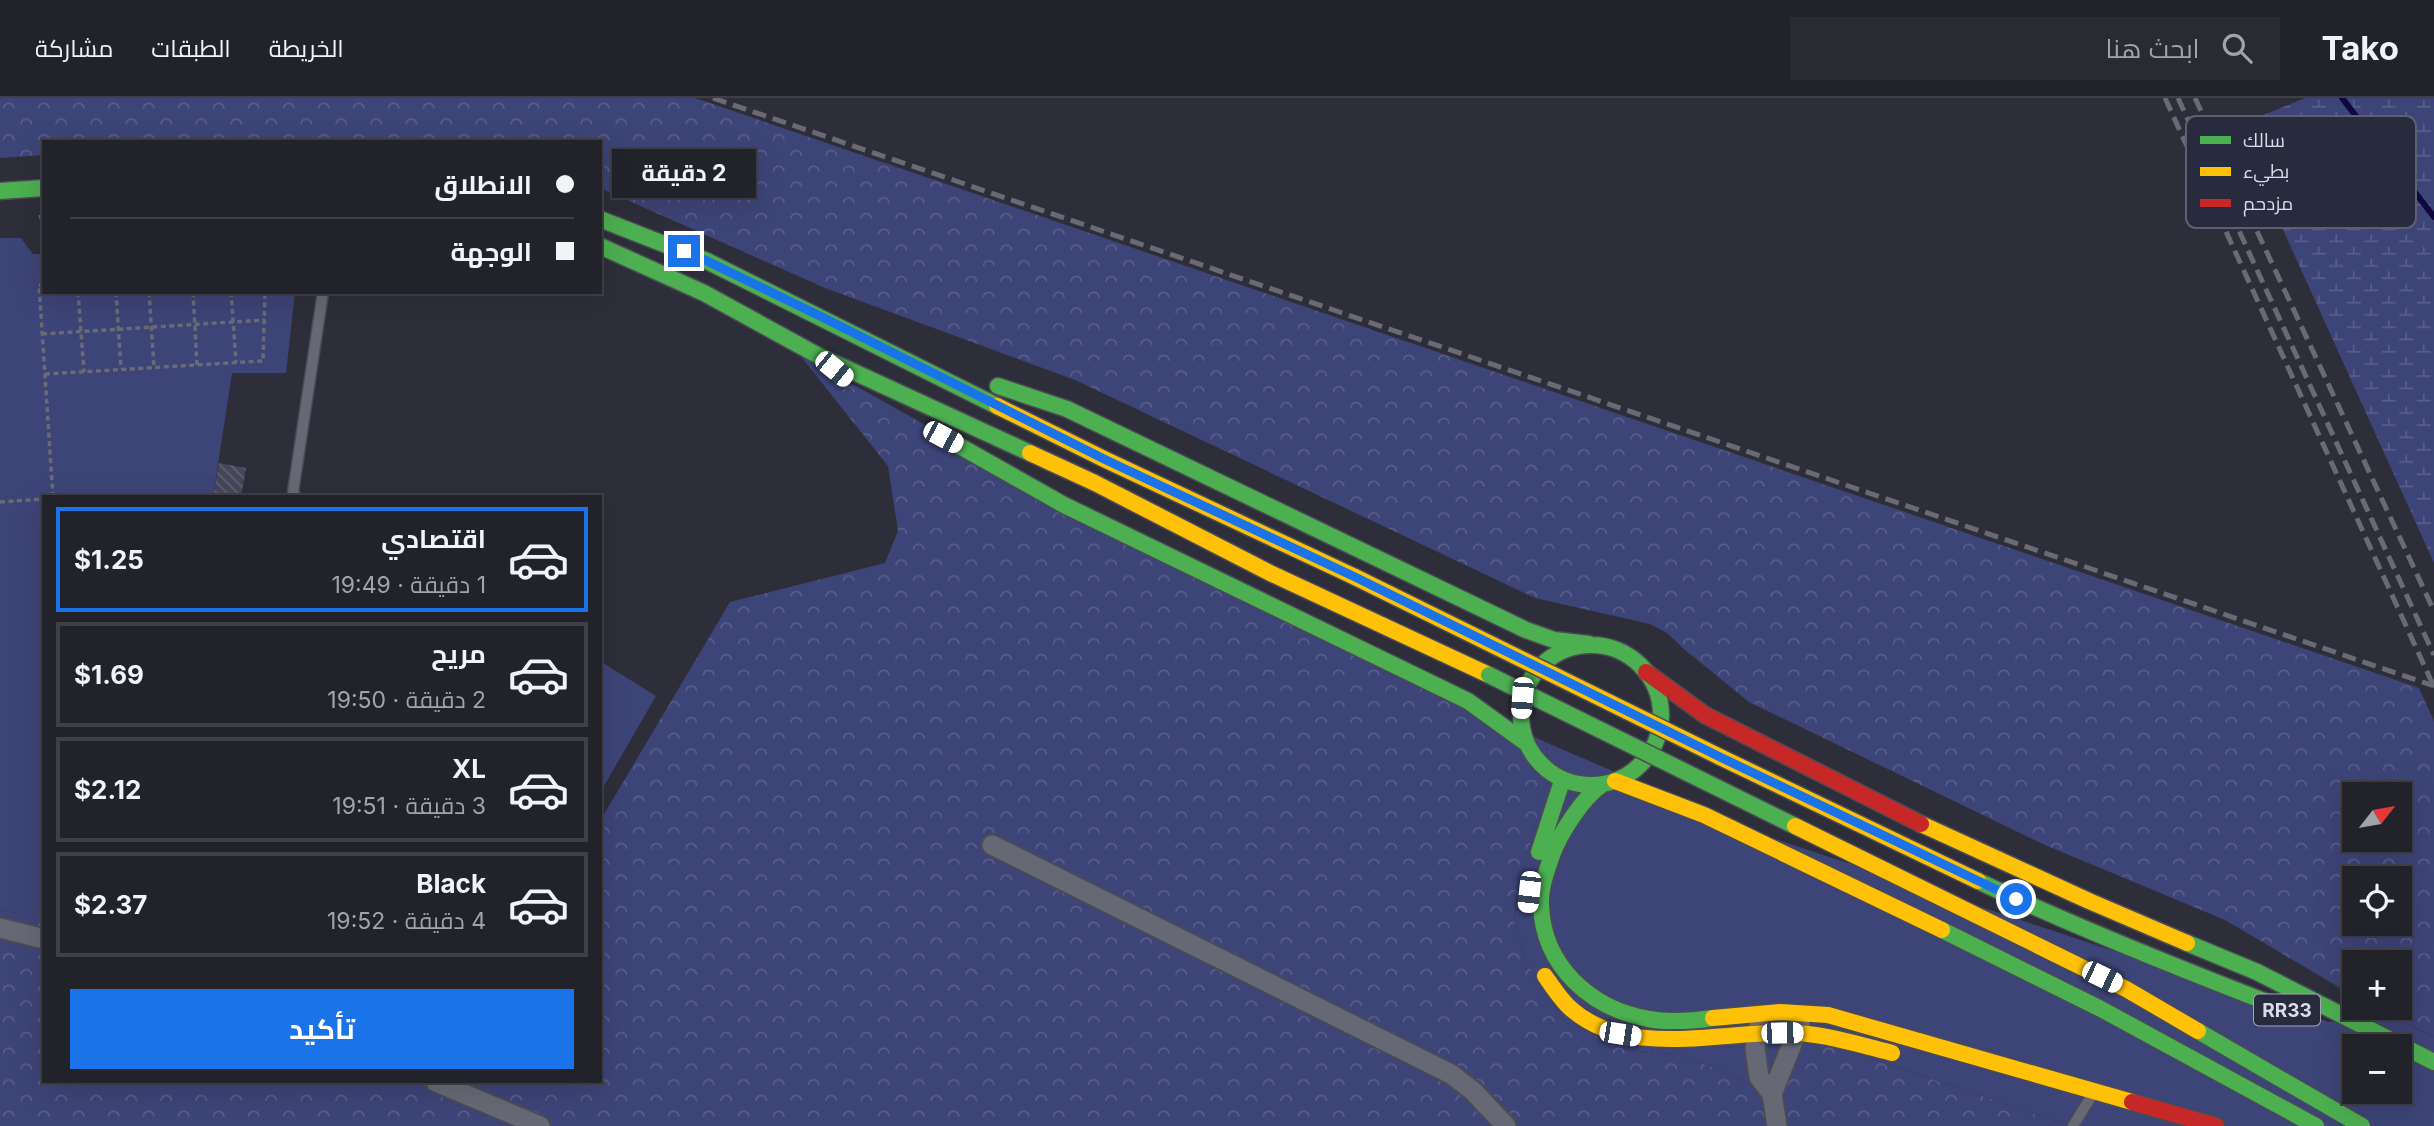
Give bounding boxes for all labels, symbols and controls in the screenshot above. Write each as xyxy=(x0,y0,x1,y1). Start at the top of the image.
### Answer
search box xyxy=(1790,17,2280,80)
text: Tako xyxy=(2322,28,2399,68)
icon: search xyxy=(2218,29,2256,67)
text: ابحث هنا xyxy=(2105,33,2200,64)
text: مشاركة xyxy=(35,34,113,63)
text: الطبقات xyxy=(151,34,231,63)
text: الخريطة xyxy=(269,34,344,63)
legend xyxy=(2186,116,2416,228)
text: سالك xyxy=(2243,129,2285,152)
callout: 2 دقيقة xyxy=(612,150,756,198)
text: 2 دقيقة xyxy=(642,159,726,187)
text: بطيء xyxy=(2243,160,2289,186)
text: الانطلاق xyxy=(434,169,532,200)
text: مزدحم xyxy=(2243,192,2293,217)
route end xyxy=(668,235,700,267)
text: الوجهة xyxy=(451,236,532,267)
car xyxy=(812,348,857,390)
car xyxy=(920,418,967,456)
text: اقتصادي xyxy=(381,523,486,554)
icon: car xyxy=(507,528,570,591)
text: $1.25 xyxy=(74,544,144,575)
text: 1 دقيقة · 19:49 xyxy=(331,571,486,599)
text: مريح xyxy=(431,638,486,669)
icon: car xyxy=(507,643,570,706)
text: $1.69 xyxy=(74,659,144,690)
car xyxy=(1511,676,1534,720)
text: 2 دقيقة · 19:50 xyxy=(327,686,486,714)
text: XL xyxy=(452,753,486,784)
icon: car xyxy=(507,758,570,821)
text: $2.12 xyxy=(74,774,141,805)
north arrow xyxy=(2342,782,2412,852)
map controls xyxy=(2342,782,2412,1104)
text: 3 دقيقة · 19:51 xyxy=(332,792,486,820)
button: locate xyxy=(2342,866,2412,936)
text: Black xyxy=(416,868,486,899)
car xyxy=(1517,870,1542,914)
icon: car xyxy=(507,873,570,936)
route start xyxy=(2000,883,2032,915)
text: $2.37 xyxy=(74,889,147,920)
text: 4 دقيقة · 19:52 xyxy=(327,907,486,935)
button: + xyxy=(2342,950,2412,1020)
car xyxy=(2079,958,2126,996)
button: تأكيد xyxy=(70,989,574,1069)
road number: RR33 xyxy=(2254,994,2320,1026)
car xyxy=(1598,1020,1643,1048)
car xyxy=(1761,1022,1804,1044)
button: − xyxy=(2342,1034,2412,1104)

